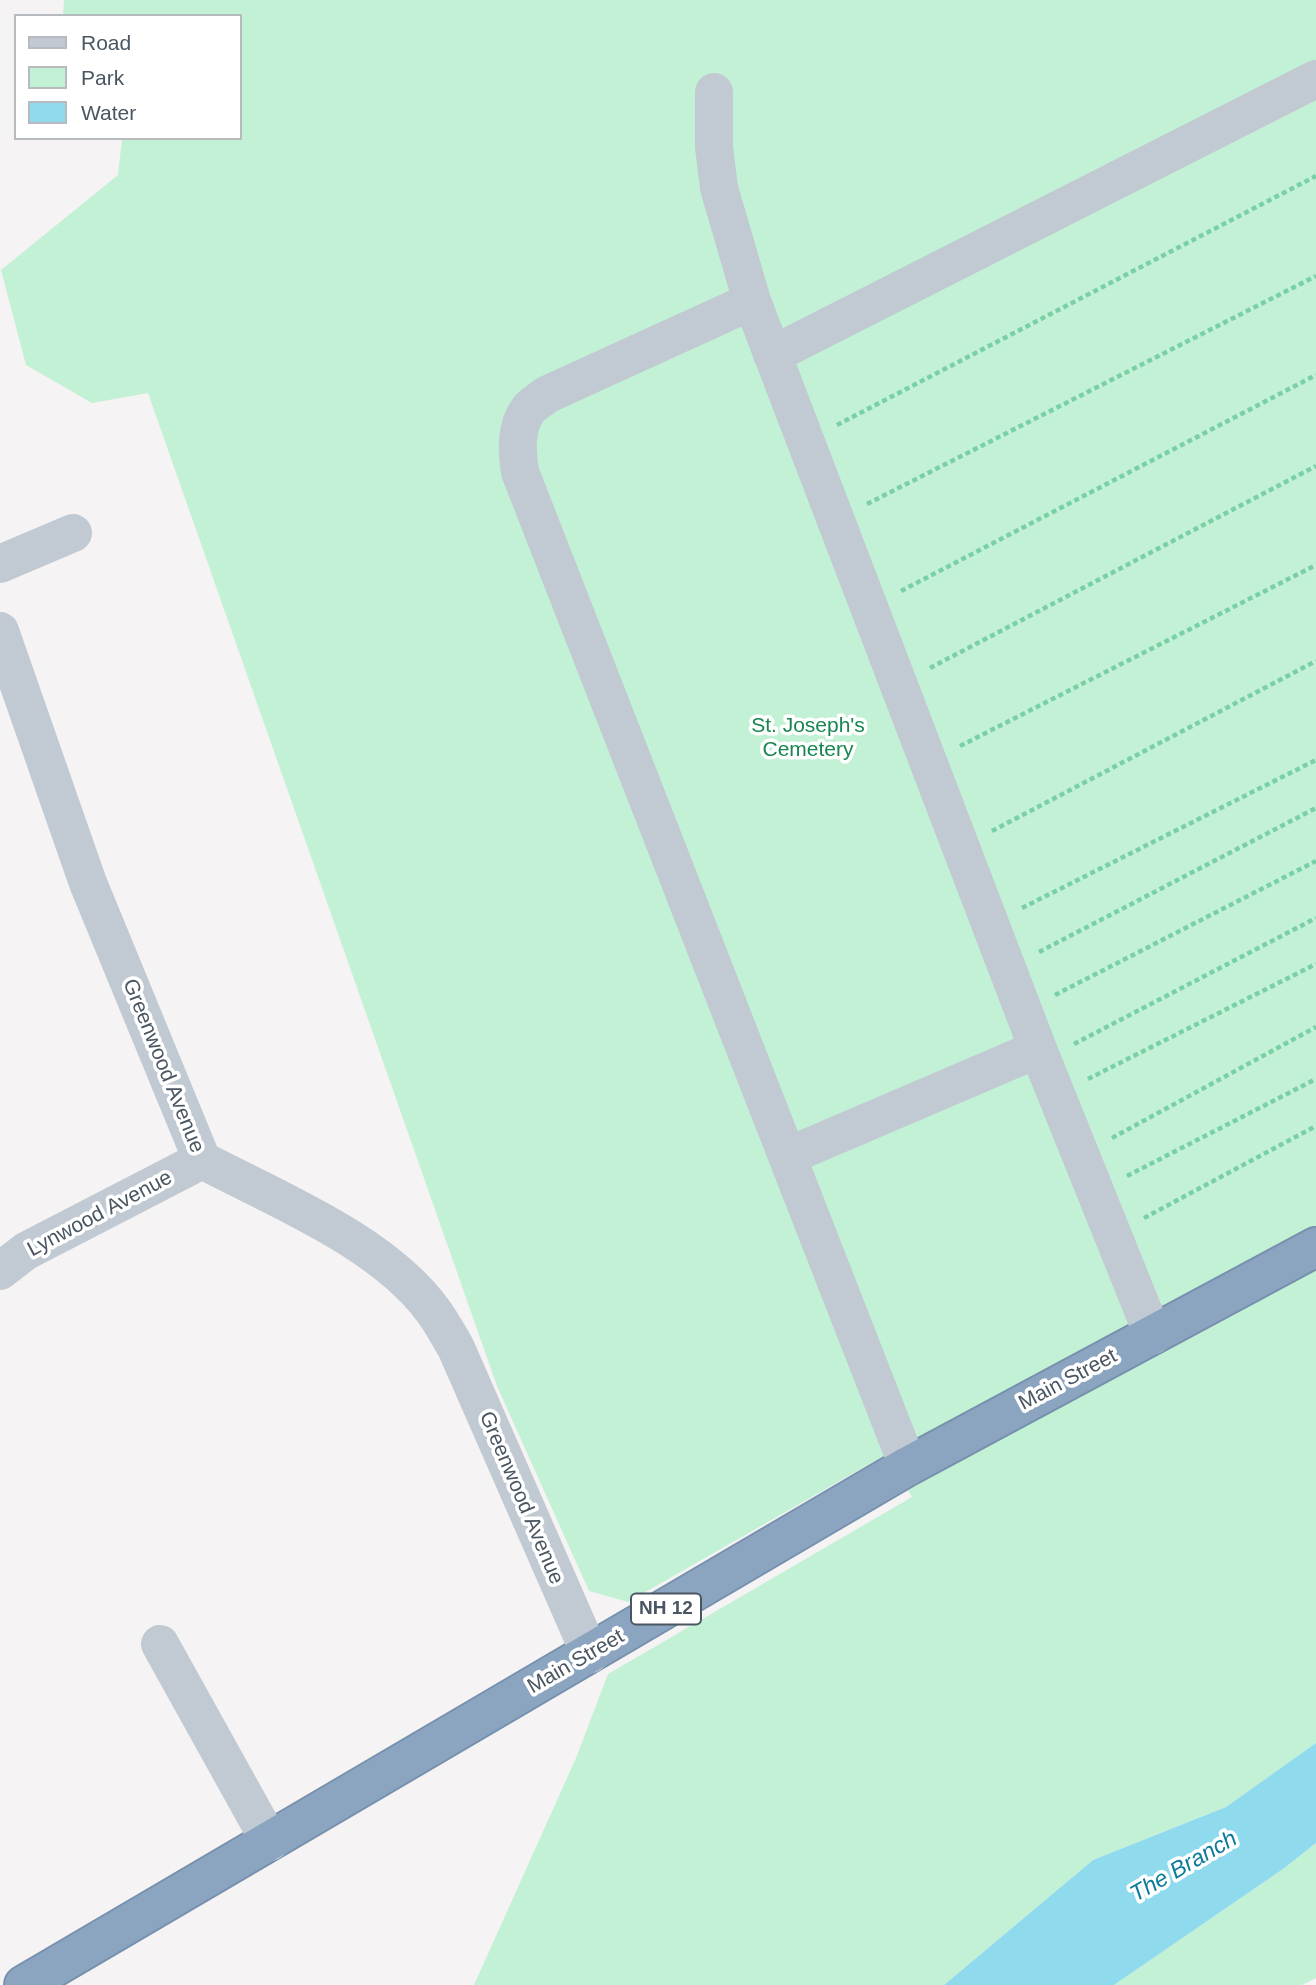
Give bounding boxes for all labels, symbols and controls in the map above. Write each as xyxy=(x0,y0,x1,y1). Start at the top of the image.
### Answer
legend xyxy=(14,14,242,140)
text: Road xyxy=(81,31,131,54)
text: Park xyxy=(81,66,124,89)
text: Water xyxy=(81,101,136,124)
park label: St. Joseph's Cemetery xyxy=(751,713,865,763)
street label: Greenwood Avenue xyxy=(117,975,209,1157)
street label: Lynwood Avenue xyxy=(23,1165,177,1263)
street label: Main Street xyxy=(1015,1344,1121,1416)
street label: Greenwood Avenue xyxy=(473,1408,569,1588)
road number: NH 12 xyxy=(631,1594,701,1624)
street label: Main Street xyxy=(523,1624,629,1700)
water label: The Branch xyxy=(1126,1825,1242,1909)

